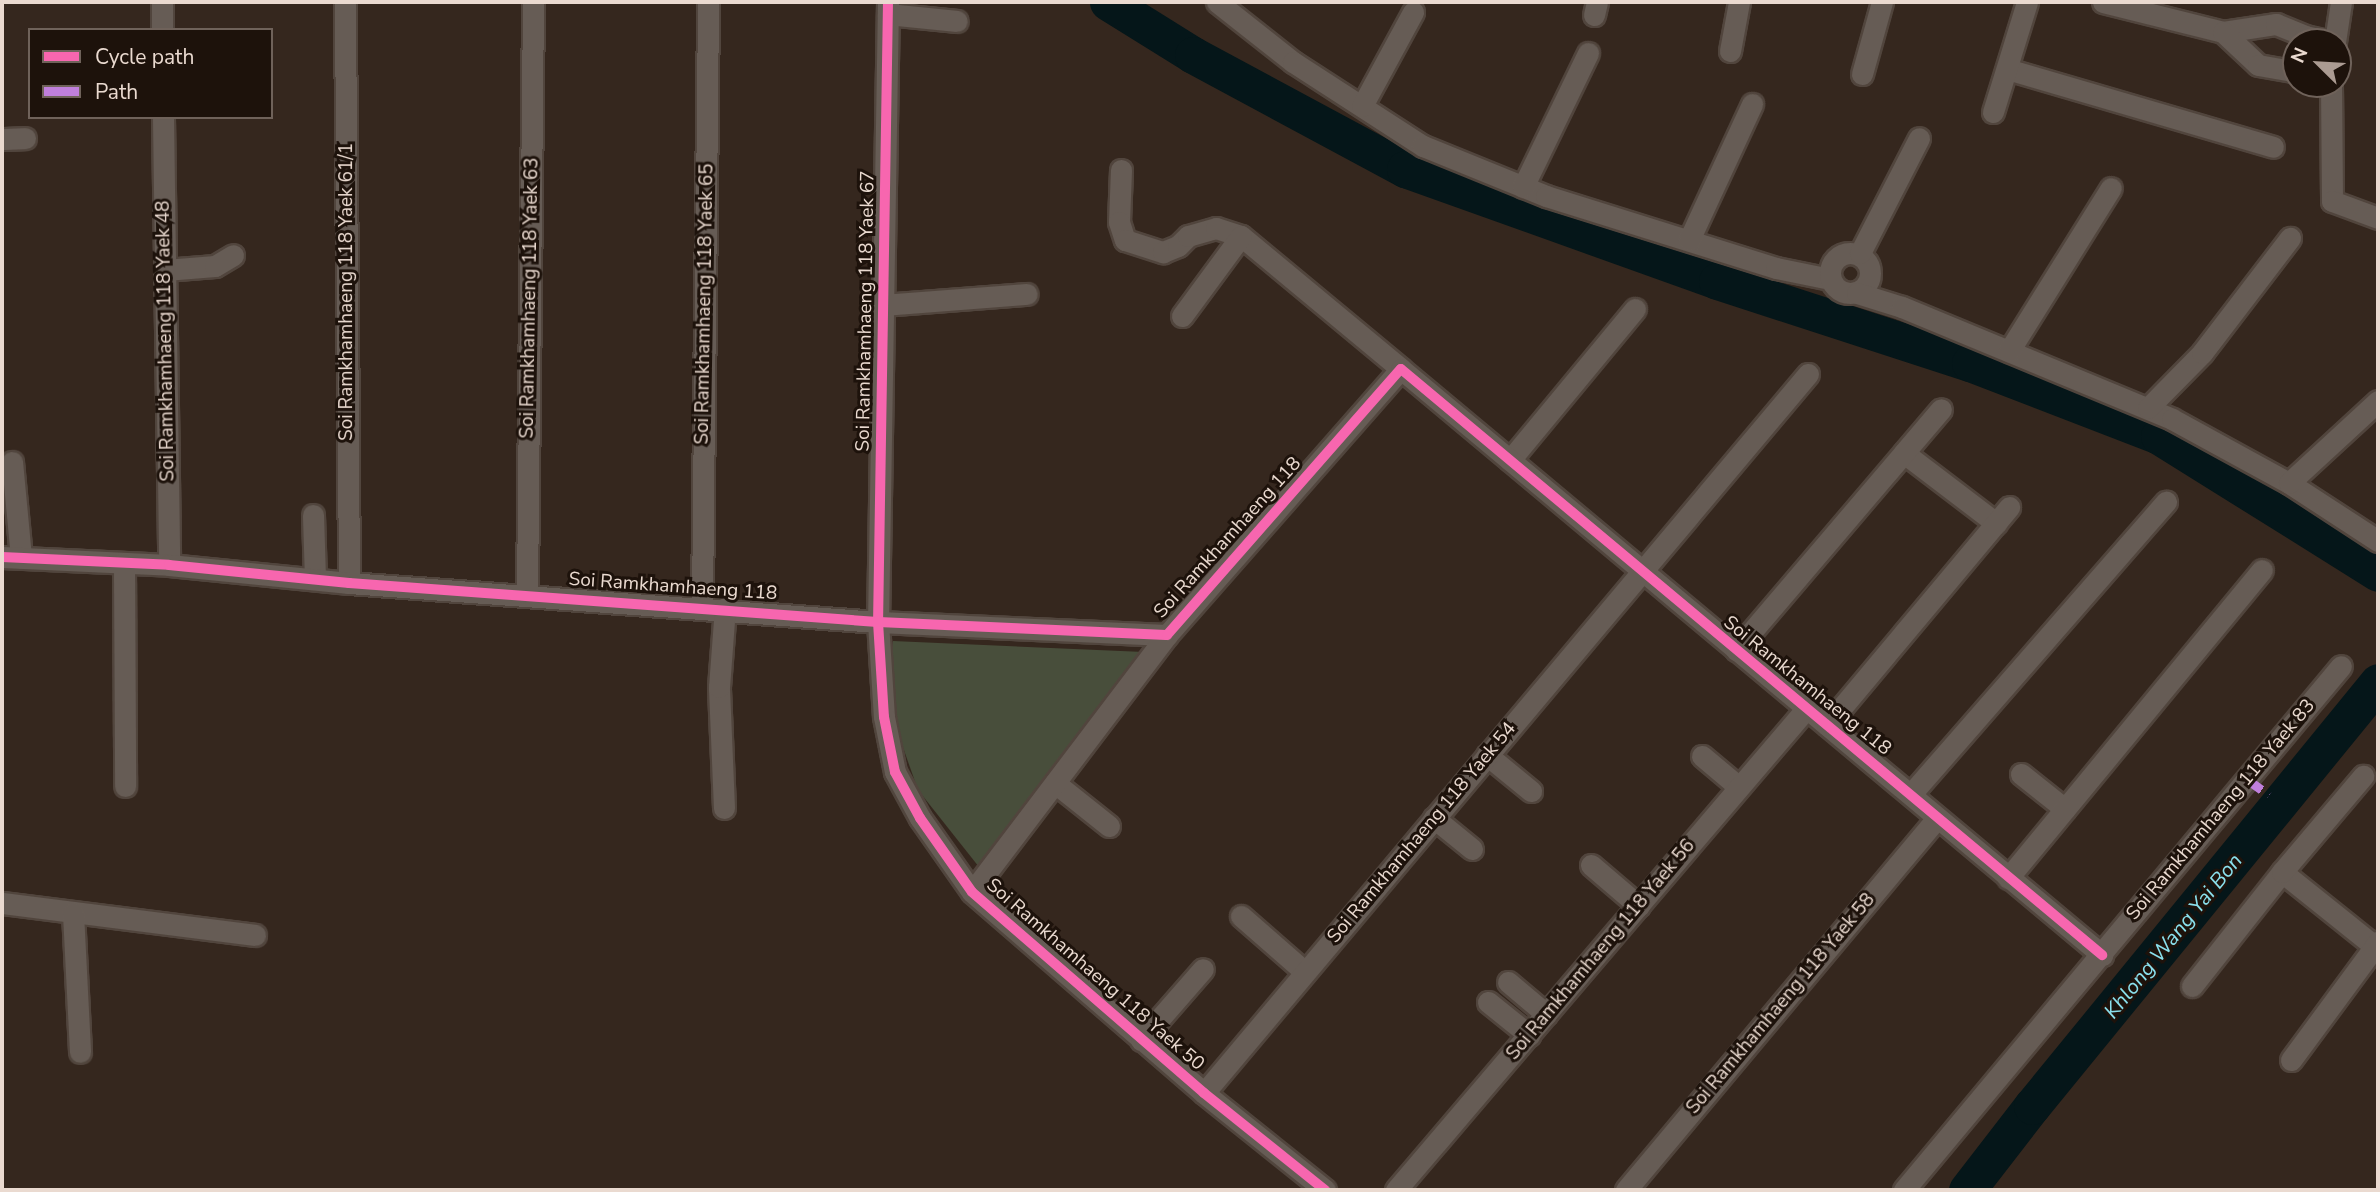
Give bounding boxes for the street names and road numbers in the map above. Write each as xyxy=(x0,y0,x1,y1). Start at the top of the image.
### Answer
street label: Soi Ramkhamhaeng 118 Yaek 61/1 xyxy=(336,143,358,441)
street label: Soi Ramkhamhaeng 118 Yaek 63 xyxy=(516,157,544,439)
street label: Soi Ramkhamhaeng 118 Yaek 65 xyxy=(691,163,719,445)
street label: Soi Ramkhamhaeng 118 Yaek 67 xyxy=(852,170,880,452)
street label: Soi Ramkhamhaeng 118 Yaek 48 xyxy=(152,200,180,482)
street label: Soi Ramkhamhaeng 118 xyxy=(1150,453,1306,623)
street label: Soi Ramkhamhaeng 118 xyxy=(568,568,778,606)
street label: Soi Ramkhamhaeng 118 xyxy=(1719,611,1895,761)
street label: Soi Ramkhamhaeng 118 Yaek 83 xyxy=(2122,695,2320,925)
street label: Soi Ramkhamhaeng 118 Yaek 54 xyxy=(1323,718,1521,948)
street label: Soi Ramkhamhaeng 118 Yaek 56 xyxy=(1502,835,1700,1065)
street label: Soi Ramkhamhaeng 118 Yaek 50 xyxy=(981,874,1209,1076)
street label: Soi Ramkhamhaeng 118 Yaek 58 xyxy=(1682,889,1880,1119)

